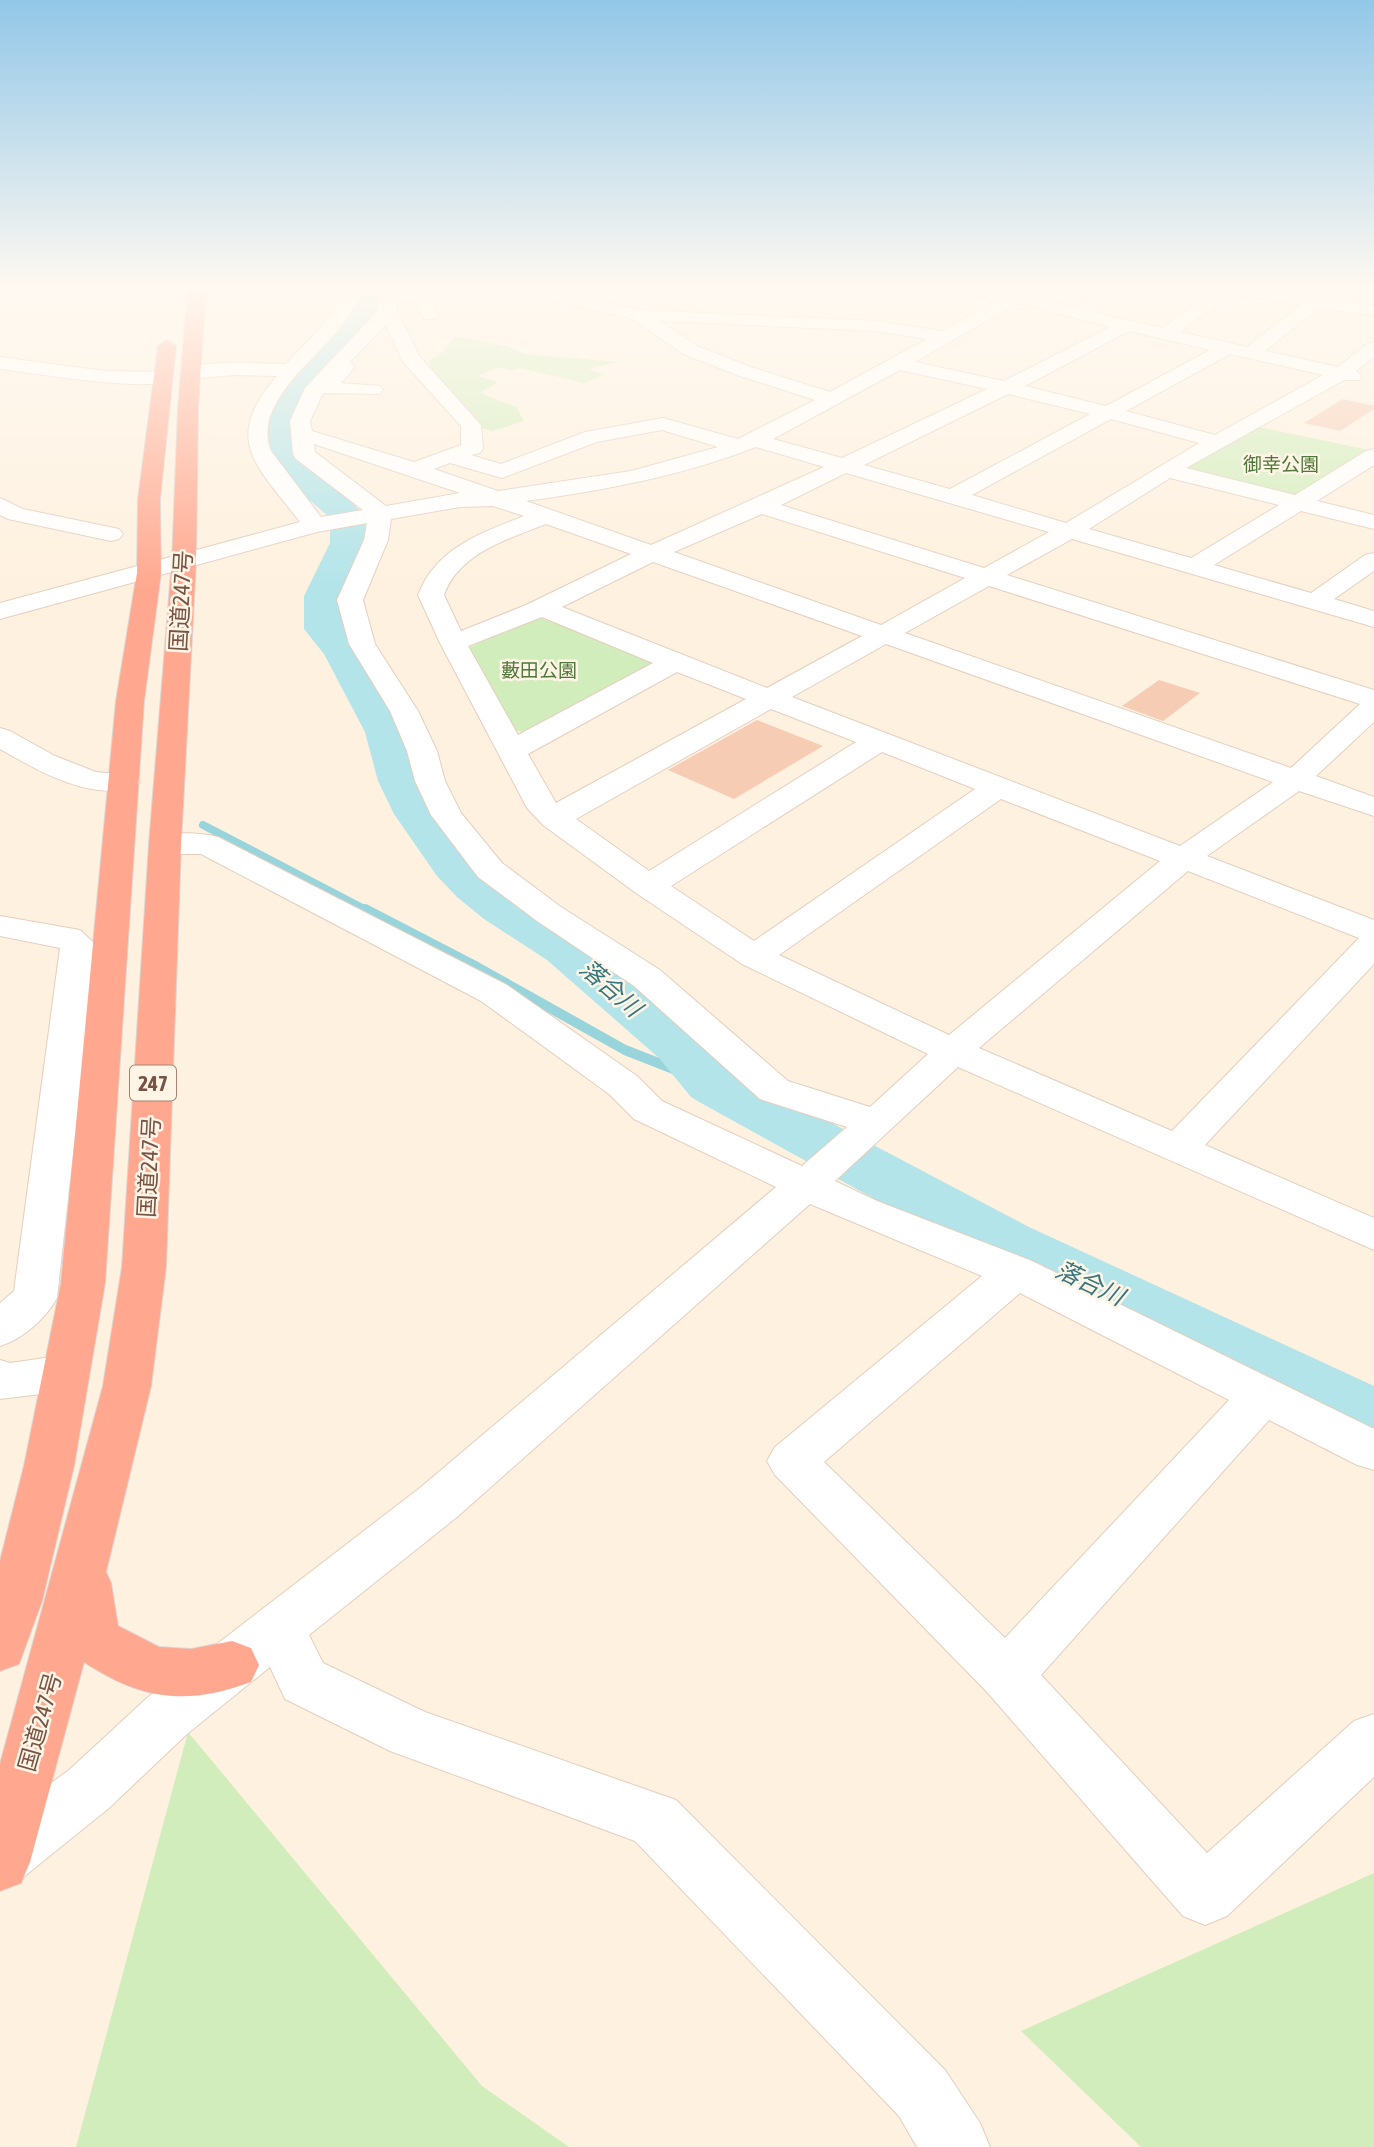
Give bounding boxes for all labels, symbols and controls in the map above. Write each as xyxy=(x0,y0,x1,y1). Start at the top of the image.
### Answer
park label: 御幸公園 xyxy=(1243,453,1319,475)
street label: 国道247号 xyxy=(165,550,197,652)
park label: 藪田公園 xyxy=(501,659,577,681)
water label: 落合川 xyxy=(575,954,649,1024)
road number: 247 xyxy=(130,1066,176,1100)
street label: 国道247号 xyxy=(133,1116,165,1218)
water label: 落合川 xyxy=(1052,1256,1131,1312)
street label: 国道247号 xyxy=(14,1670,66,1774)

